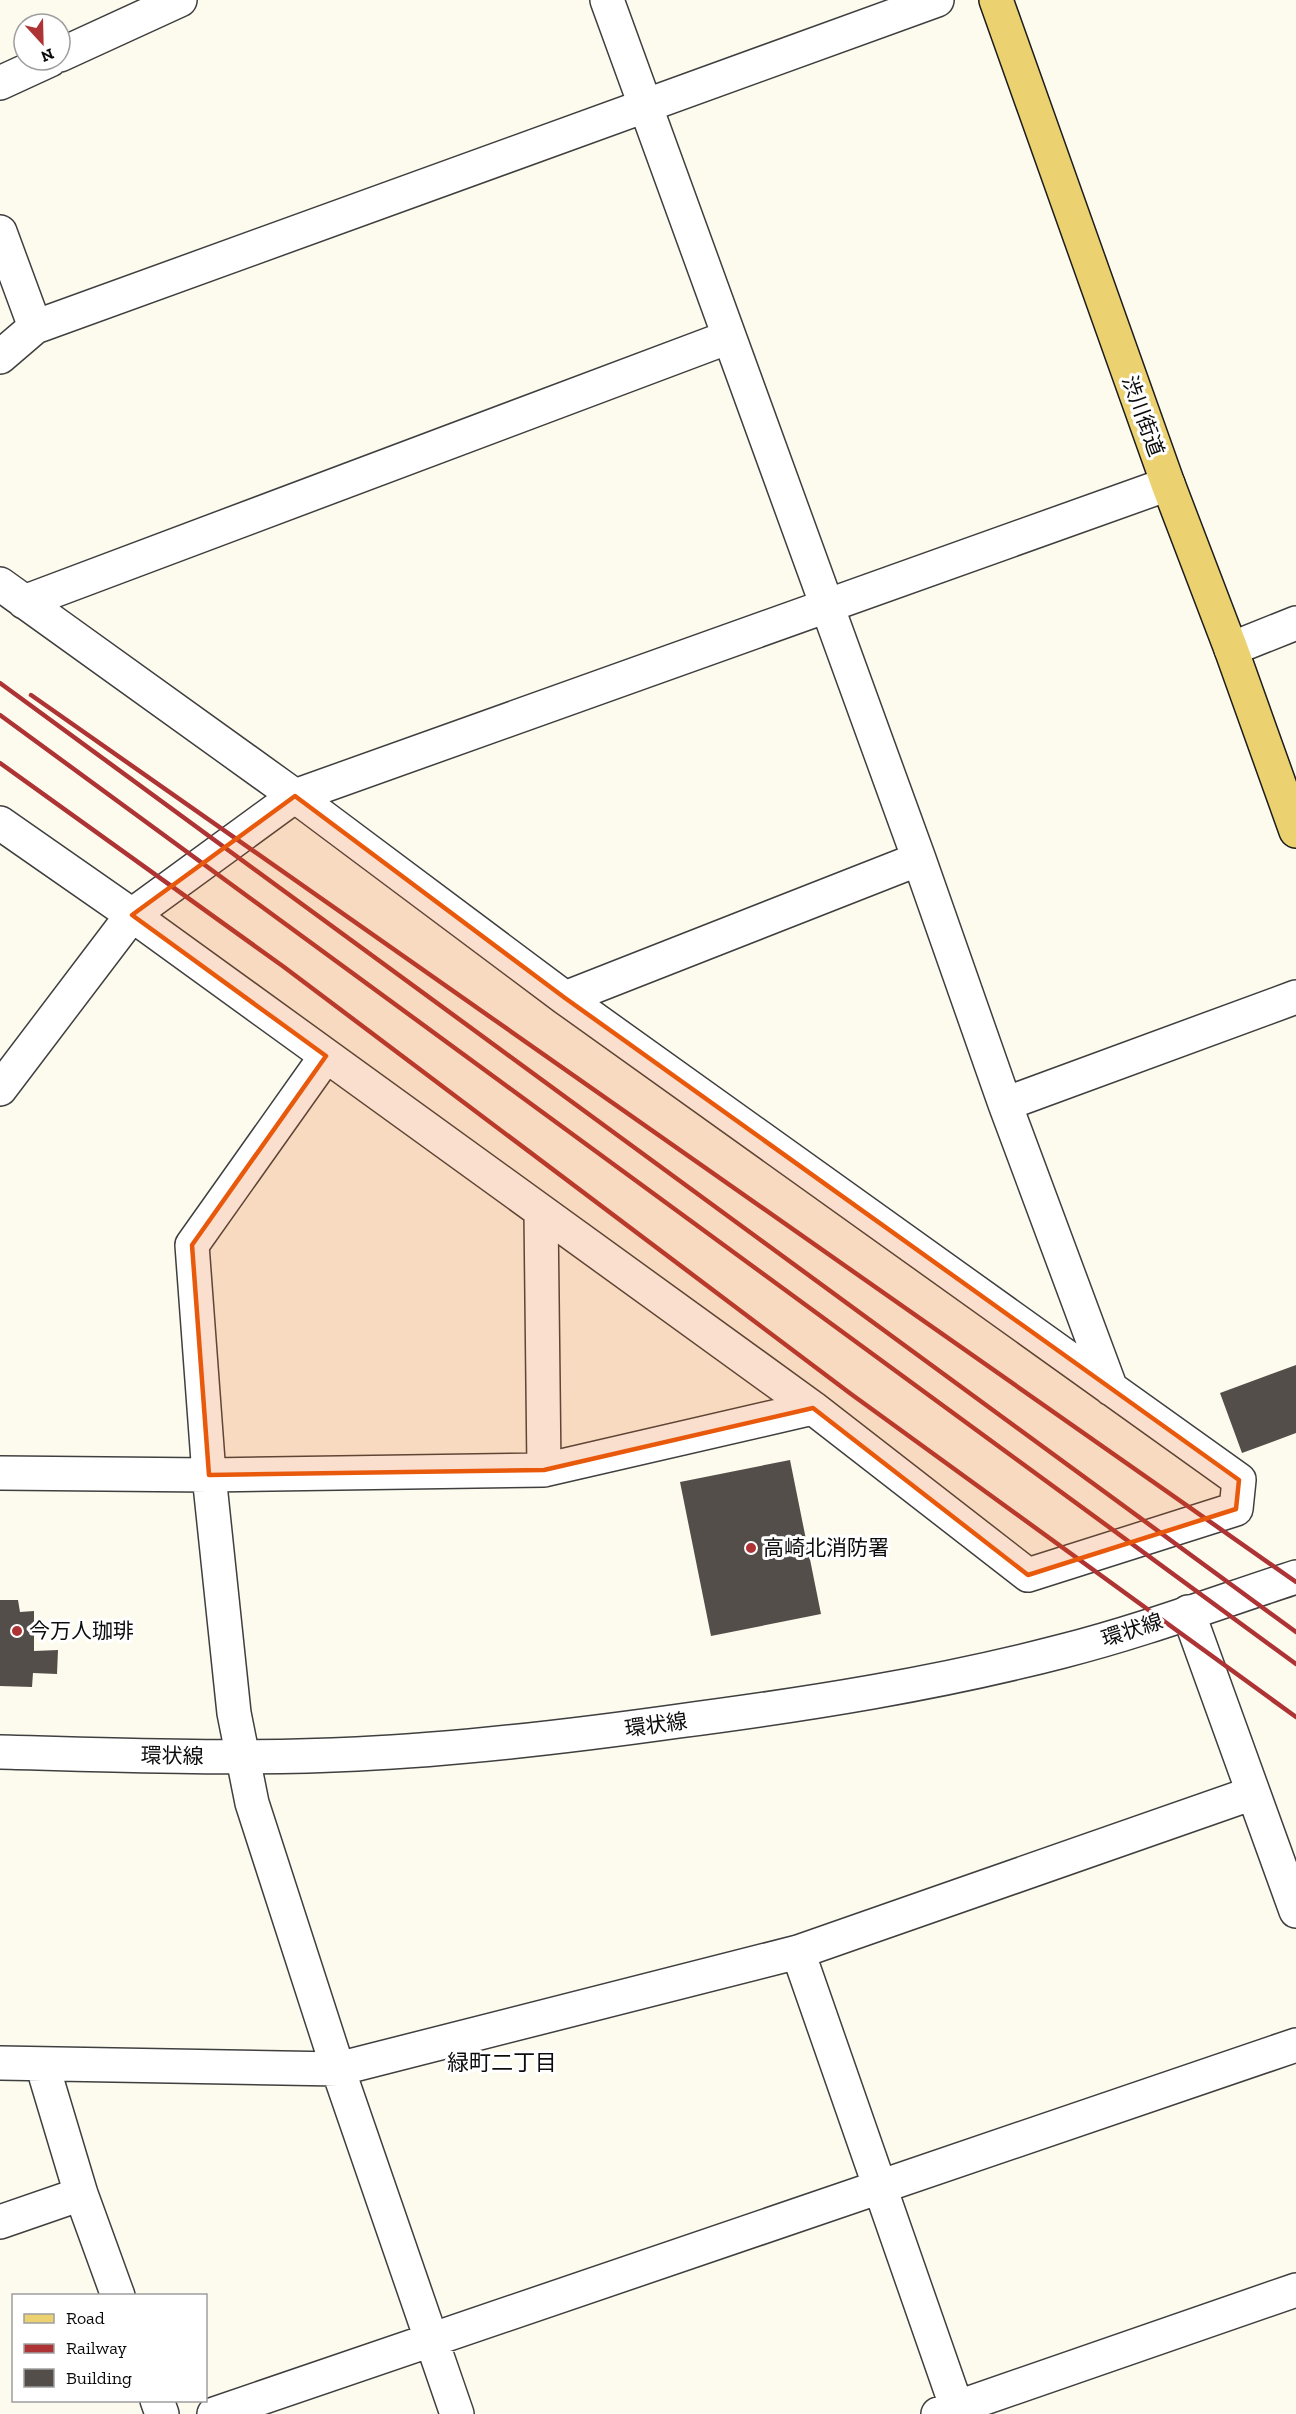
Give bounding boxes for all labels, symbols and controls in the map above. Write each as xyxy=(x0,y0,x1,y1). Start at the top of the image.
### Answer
north arrow xyxy=(12,12,72,72)
text: N xyxy=(38,44,57,67)
street label: 渋川街道 xyxy=(1117,372,1170,460)
place label: 高崎北消防署 xyxy=(763,1535,889,1560)
marker: 高崎北消防署 xyxy=(744,1541,758,1555)
street label: 環状線 xyxy=(1098,1608,1166,1651)
place label: 今万人珈琲 xyxy=(29,1618,134,1643)
marker: 今万人珈琲 xyxy=(10,1624,24,1638)
street label: 環状線 xyxy=(623,1708,689,1741)
street label: 環状線 xyxy=(140,1742,204,1769)
district label: 緑町二丁目 xyxy=(447,2049,557,2076)
legend xyxy=(12,2294,207,2402)
text: Road xyxy=(66,2307,105,2329)
text: Railway xyxy=(66,2337,128,2359)
text: Building xyxy=(66,2367,132,2389)

